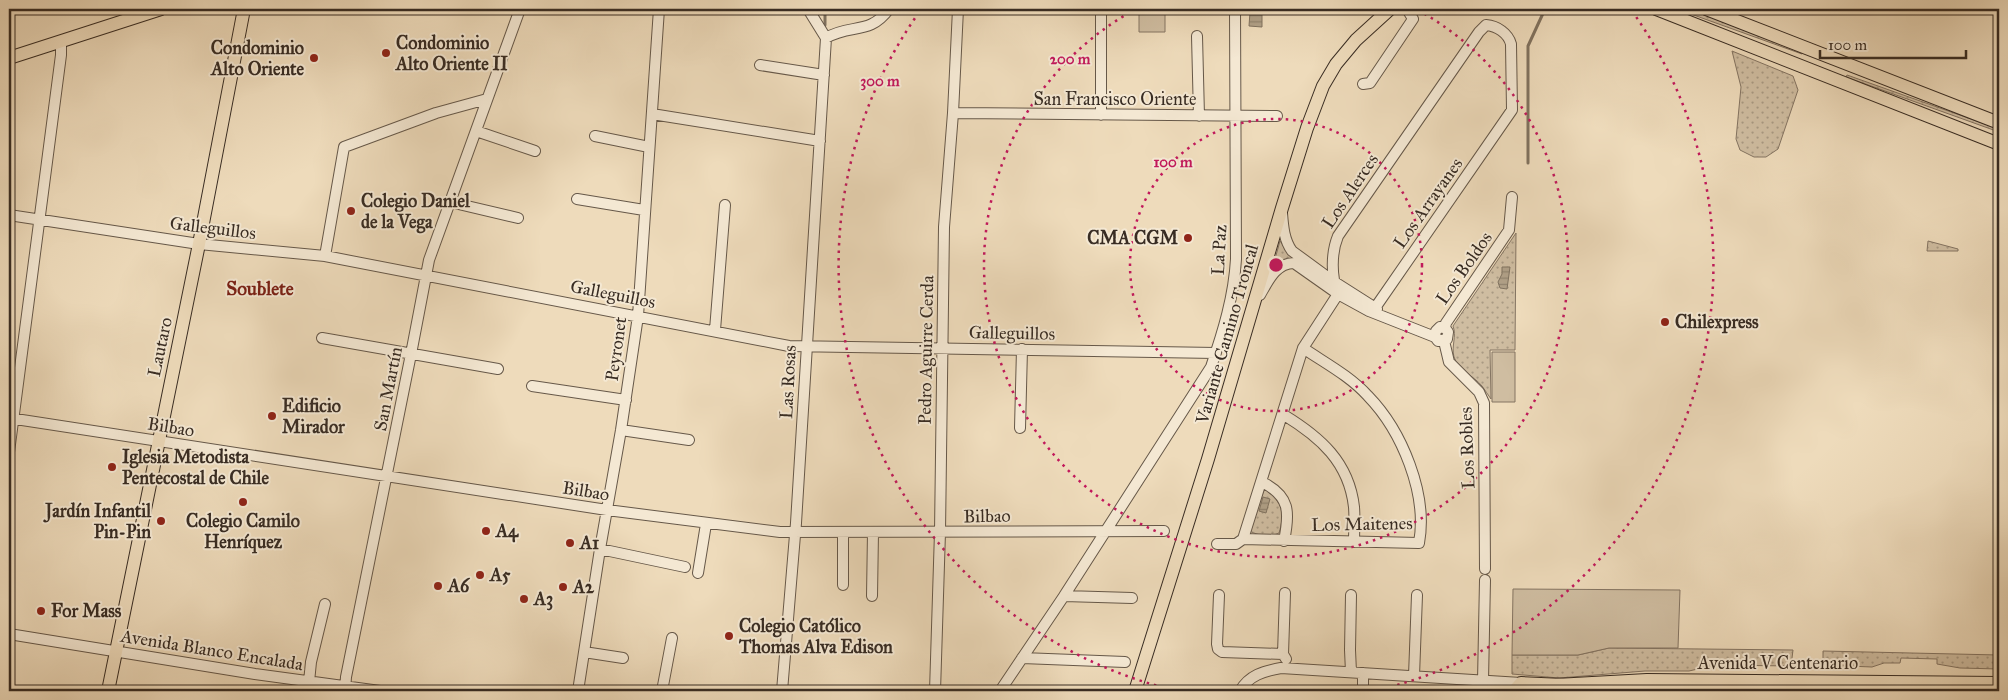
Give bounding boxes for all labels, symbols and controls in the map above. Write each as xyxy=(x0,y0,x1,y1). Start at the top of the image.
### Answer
scale bar xyxy=(1820,28,1967,60)
place label: Condominio Alto Oriente II xyxy=(395,32,508,75)
text: 100 m xyxy=(1828,36,1868,54)
place label: Condominio Alto Oriente xyxy=(210,37,304,80)
marker: Condominio Alto Oriente II xyxy=(380,47,392,59)
text: 200 m xyxy=(1050,50,1091,68)
marker: Condominio Alto Oriente xyxy=(308,52,320,64)
text: 300 m xyxy=(860,72,900,91)
street label: San Francisco Oriente xyxy=(1033,88,1197,110)
street label: Los Alerces xyxy=(1317,149,1383,233)
text: 100 m xyxy=(1153,153,1193,171)
street label: Los Arrayanes xyxy=(1389,153,1467,253)
place label: Colegio Daniel de la Vega xyxy=(361,190,471,234)
marker: Colegio Daniel de la Vega xyxy=(345,205,357,217)
street label: Galleguillos xyxy=(169,212,257,245)
street label: La Paz xyxy=(1207,224,1231,276)
place label: CMA CGM xyxy=(1087,227,1178,249)
street label: Los Boldos xyxy=(1431,227,1497,309)
marker: CMA CGM xyxy=(1182,232,1194,244)
street label: Variante Camino Troncal xyxy=(1191,242,1263,427)
centre of rings xyxy=(1267,256,1285,274)
street label: Galleguillos xyxy=(568,275,658,314)
street label: Pedro Aguirre Cerda xyxy=(914,275,939,425)
district label: Soublete xyxy=(226,277,294,300)
place label: Chilexpress xyxy=(1675,311,1759,334)
street label: Lautaro xyxy=(143,315,177,379)
street label: Peyronet xyxy=(601,315,632,383)
marker: Chilexpress xyxy=(1659,316,1671,328)
street label: Galleguillos xyxy=(969,321,1055,346)
street label: San Martín xyxy=(369,345,407,433)
street label: Las Rosas xyxy=(775,345,801,419)
place label: Edificio Mirador xyxy=(282,395,346,438)
street label: Los Robles xyxy=(1455,407,1479,489)
marker: Edificio Mirador xyxy=(266,410,278,422)
street label: Bilbao xyxy=(146,412,196,442)
place label: Iglesia Metodista Pentecostal de Chile xyxy=(122,446,269,489)
marker: Iglesia Metodista Pentecostal de Chile xyxy=(106,461,118,473)
street label: Bilbao xyxy=(561,476,611,506)
marker: Colegio Camilo Henríquez xyxy=(237,496,249,508)
place label: Jardín Infantil Pin-Pin xyxy=(43,500,152,543)
street label: Bilbao xyxy=(963,505,1011,527)
place label: Colegio Camilo Henríquez xyxy=(186,510,300,554)
street label: Los Maitenes xyxy=(1311,512,1413,536)
marker: Jardín Infantil Pin-Pin xyxy=(155,515,167,527)
place label: A4 xyxy=(495,520,519,543)
marker: A4 xyxy=(480,525,492,537)
place label: A1 xyxy=(579,532,599,554)
marker: A1 xyxy=(564,537,576,549)
place label: A5 xyxy=(489,564,511,586)
marker: A5 xyxy=(474,569,486,581)
place label: A6 xyxy=(447,575,470,597)
place label: A2 xyxy=(572,576,595,598)
marker: A6 xyxy=(432,580,444,592)
marker: A2 xyxy=(557,581,569,593)
place label: A3 xyxy=(533,588,553,611)
marker: A3 xyxy=(518,593,530,605)
place label: For Mass xyxy=(51,600,122,622)
marker: For Mass xyxy=(35,605,47,617)
place label: Colegio Católico Thomas Alva Edison xyxy=(738,615,893,658)
street label: Avenida Blanco Encalada xyxy=(118,625,305,675)
marker: Colegio Católico Thomas Alva Edison xyxy=(723,630,735,642)
street label: Avenida V Centenario xyxy=(1697,652,1858,674)

